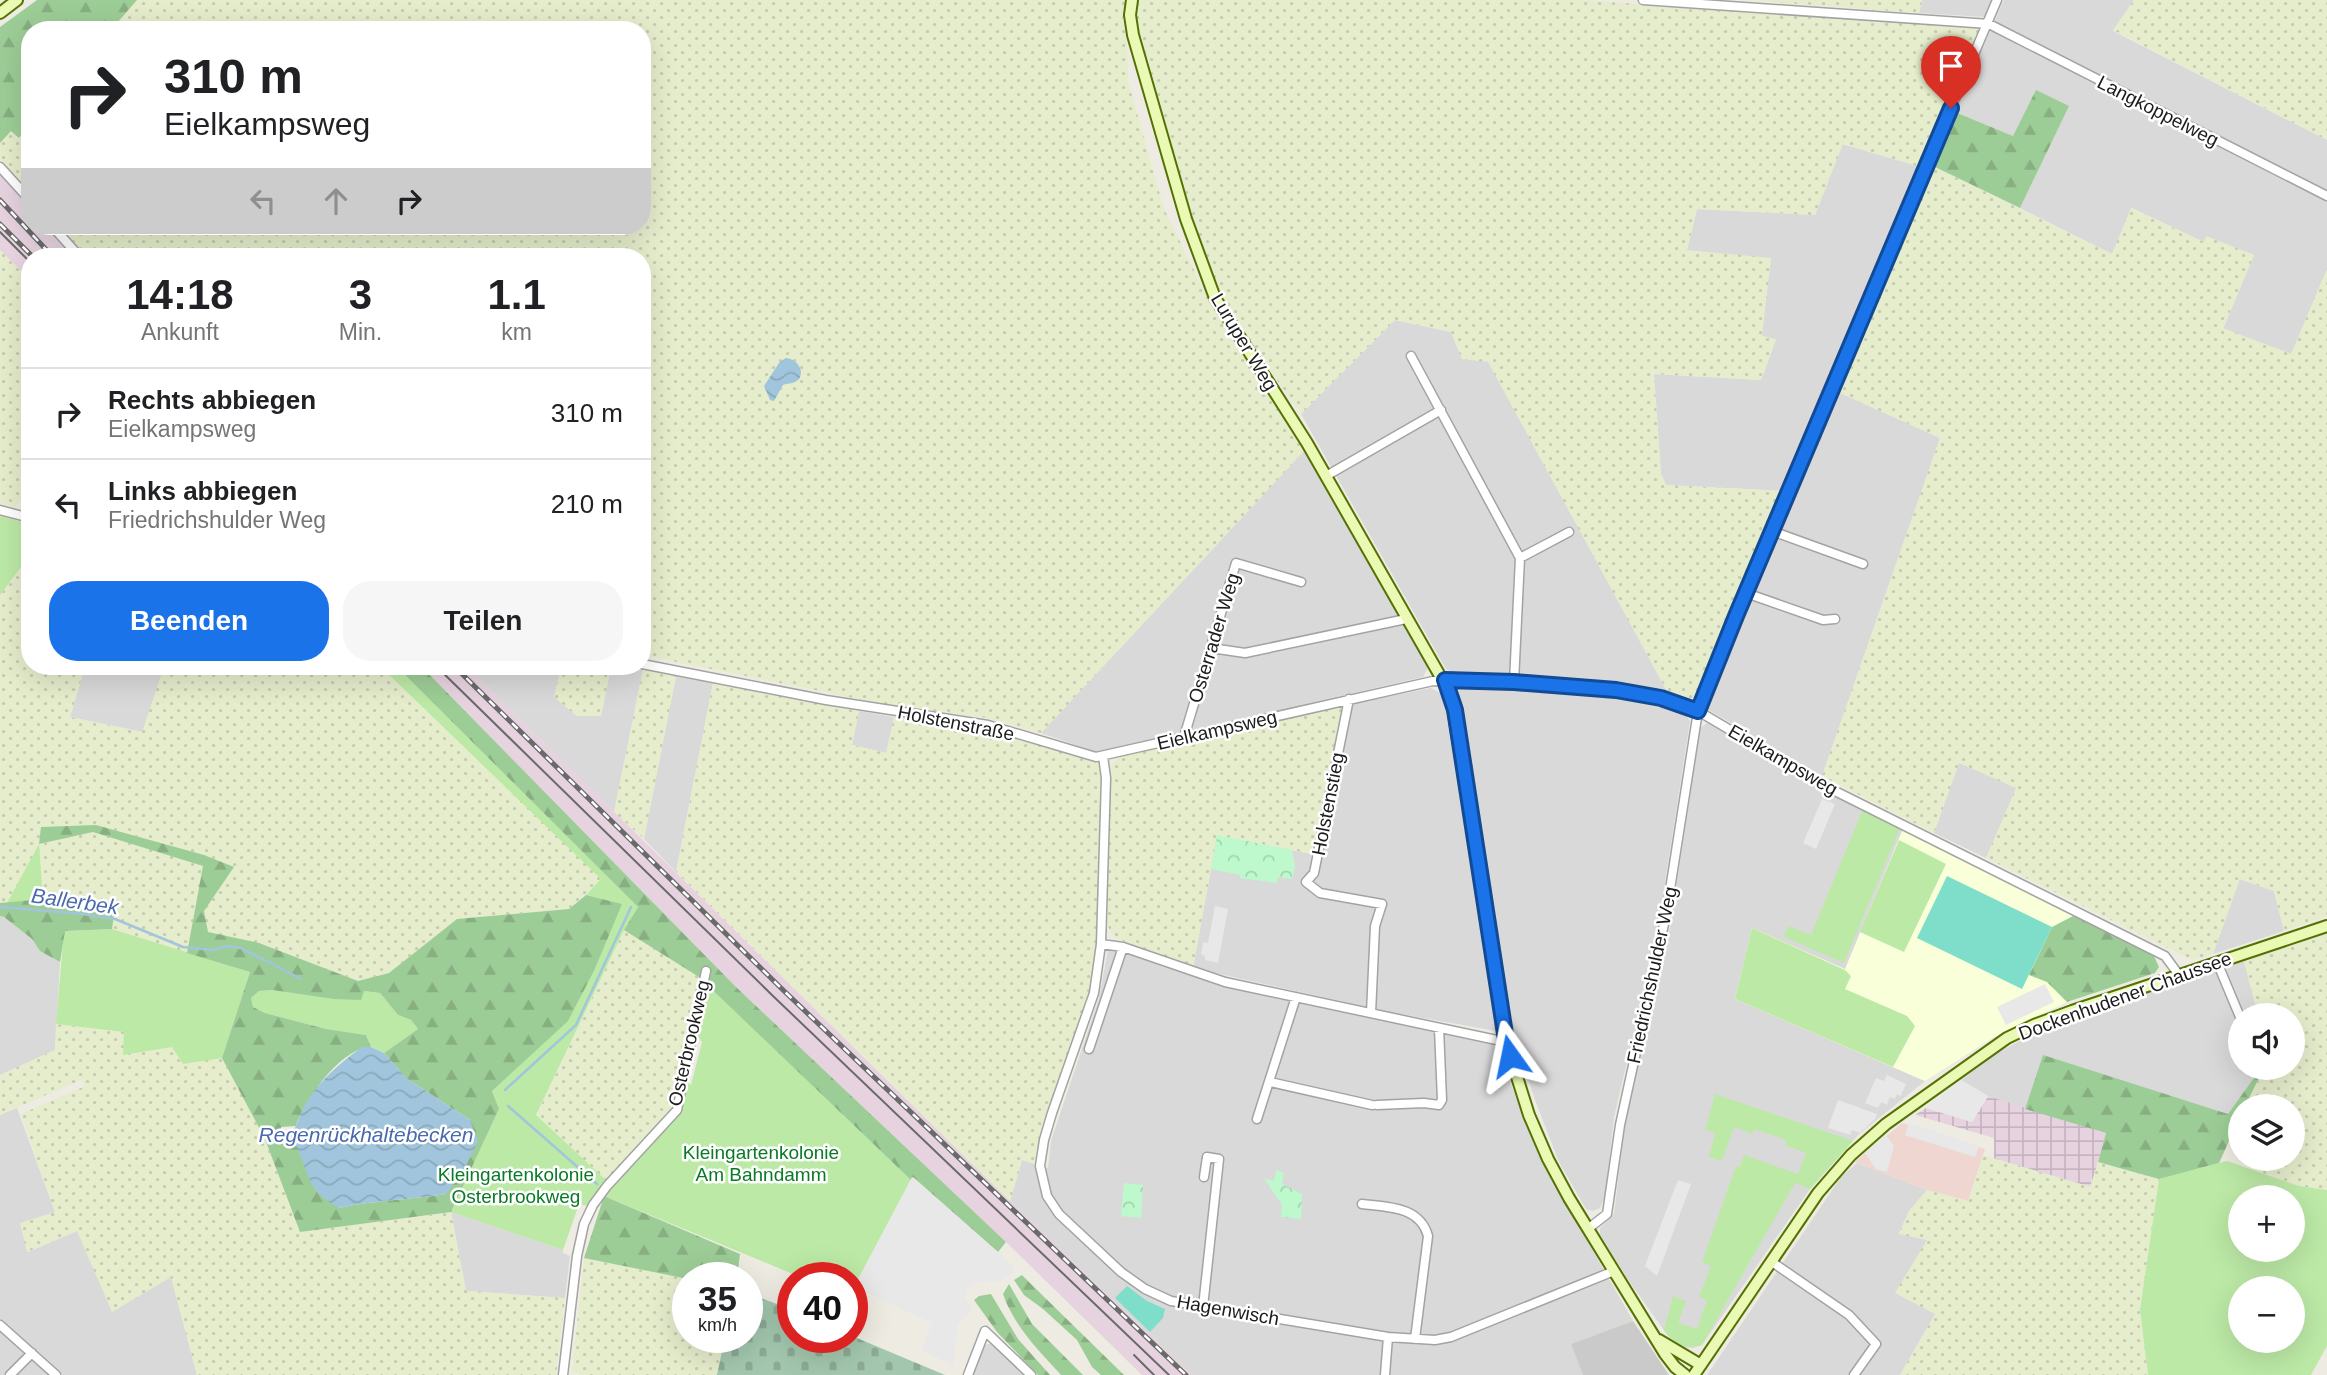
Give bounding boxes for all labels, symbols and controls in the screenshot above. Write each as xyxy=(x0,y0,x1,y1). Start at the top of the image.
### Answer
pin xyxy=(1921,36,1981,108)
icon: arrive xyxy=(1932,47,1970,85)
icon: right xyxy=(49,49,140,140)
text: 310 m xyxy=(164,49,303,103)
street label: Langkoppelweg xyxy=(2094,71,2222,151)
text: Eielkampsweg xyxy=(164,106,370,142)
icon: left xyxy=(244,182,282,220)
icon: ahead xyxy=(317,182,355,220)
icon: right xyxy=(390,182,428,220)
text: 14:18 xyxy=(126,271,234,318)
text: 3 xyxy=(349,271,372,318)
text: 1.1 xyxy=(487,271,546,318)
street label: Luruper Weg xyxy=(1207,290,1281,394)
text: Ankunft xyxy=(141,319,219,345)
text: Min. xyxy=(339,319,382,345)
text: km xyxy=(501,319,532,345)
text: Rechts abbiegen xyxy=(108,385,316,415)
icon: right xyxy=(49,395,87,433)
text: 310 m xyxy=(551,398,623,428)
text: Eielkampsweg xyxy=(108,416,256,442)
text: Links abbiegen xyxy=(108,476,297,506)
icon: left xyxy=(49,486,87,524)
text: 210 m xyxy=(551,489,623,519)
text: Friedrichshulder Weg xyxy=(108,507,326,533)
street label: Osterrader Weg xyxy=(1184,570,1244,706)
button: Beenden xyxy=(49,581,329,661)
button: Teilen xyxy=(343,581,623,661)
street label: Holstenstraße xyxy=(896,701,1016,745)
street label: Eielkampsweg xyxy=(1155,706,1279,754)
street label: Eielkampsweg xyxy=(1725,720,1841,800)
street label: Holstenstieg xyxy=(1308,751,1348,857)
water label: Ballerbek xyxy=(30,884,121,919)
street label: Friedrichshulder Weg xyxy=(1623,885,1681,1065)
street label: Dockenhudener Chaussee xyxy=(2016,948,2234,1044)
street label: Osterbrookweg xyxy=(664,978,714,1108)
map controls xyxy=(2228,1003,2305,1353)
button: sound xyxy=(2228,1003,2305,1080)
position arrow xyxy=(1473,1019,1547,1093)
button: layers xyxy=(2228,1094,2305,1171)
water label: Regenrückhaltebecken xyxy=(259,1123,473,1146)
park label: Kleingartenkolonie Am Bahndamm xyxy=(683,1142,839,1185)
park label: Kleingartenkolonie Osterbrookweg xyxy=(438,1164,594,1207)
button: + xyxy=(2228,1185,2305,1262)
speed limit sign: 40 xyxy=(777,1262,868,1353)
button: − xyxy=(2228,1276,2305,1353)
text: 35 xyxy=(698,1279,737,1318)
street label: Hagenwisch xyxy=(1175,1291,1281,1329)
text: km/h xyxy=(698,1315,737,1335)

